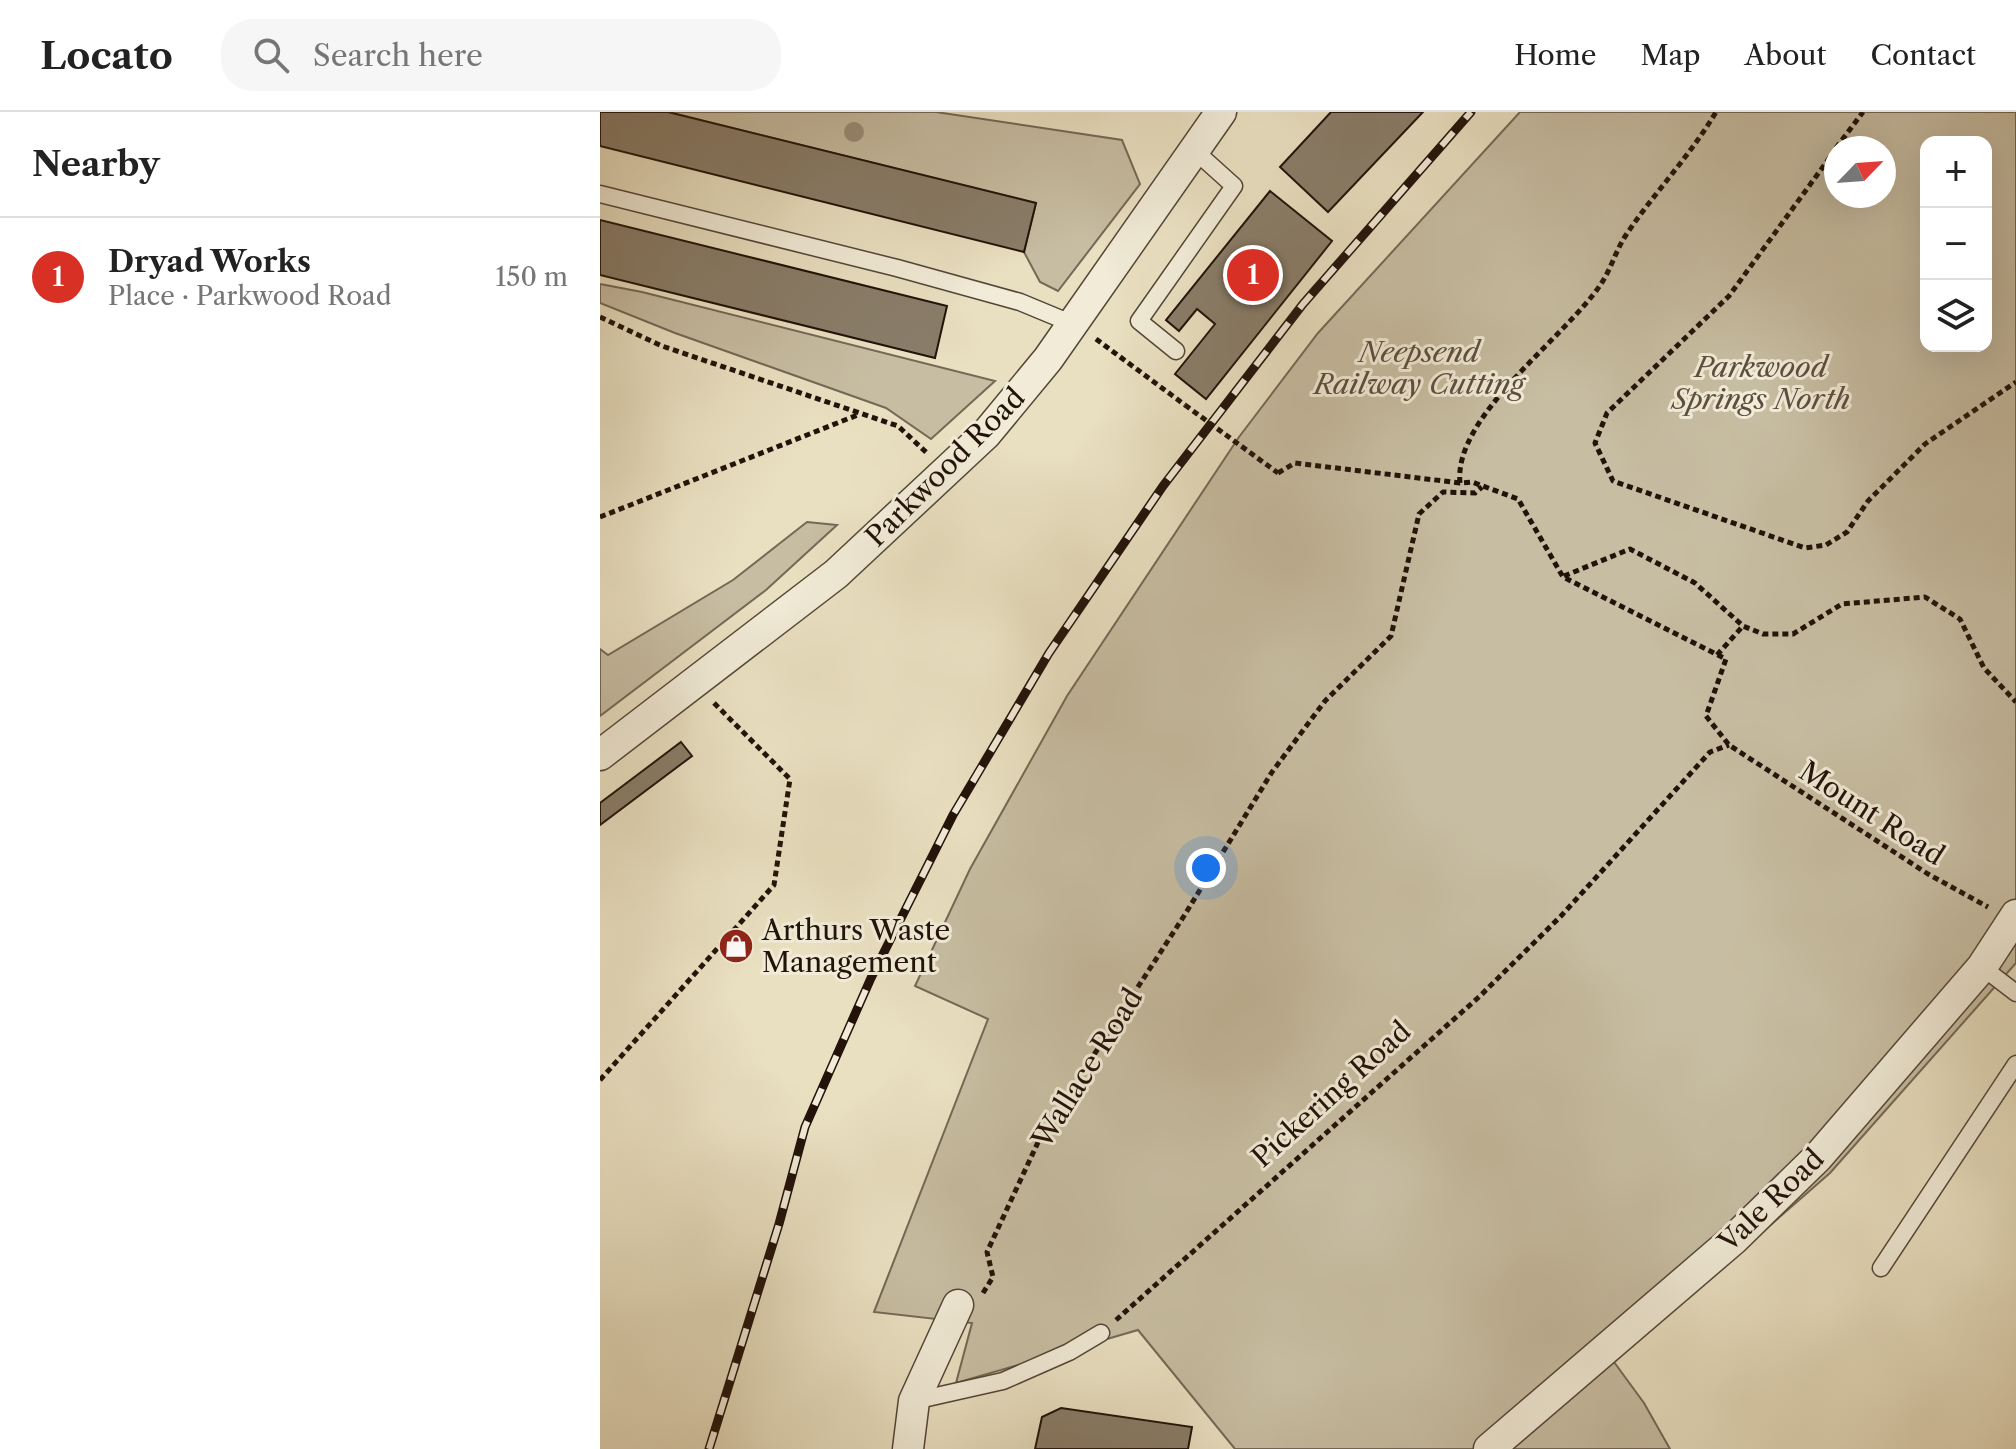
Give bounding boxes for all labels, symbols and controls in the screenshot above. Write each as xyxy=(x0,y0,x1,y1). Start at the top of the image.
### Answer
search box xyxy=(221,19,781,91)
text: Locato xyxy=(40,32,173,79)
icon: search xyxy=(249,33,293,77)
text: Search here xyxy=(313,37,483,74)
text: Home xyxy=(1514,38,1596,72)
text: Map xyxy=(1640,38,1700,72)
text: About xyxy=(1744,38,1826,72)
text: Contact xyxy=(1870,38,1976,72)
north arrow xyxy=(1824,136,1896,208)
map controls xyxy=(1920,136,1992,352)
button: + xyxy=(1920,136,1992,208)
text: Nearby xyxy=(32,143,160,185)
button: − xyxy=(1920,208,1992,280)
text: Dryad Works xyxy=(108,243,311,280)
pin: 1 xyxy=(1227,245,1279,305)
text: 1 xyxy=(52,261,64,293)
text: 150 m xyxy=(495,261,568,293)
text: Place · Parkwood Road xyxy=(108,280,392,312)
button: layers xyxy=(1920,280,1992,352)
park label: Neepsend Railway Cutting xyxy=(1312,335,1527,401)
park label: Parkwood Springs North xyxy=(1670,350,1850,416)
street label: Parkwood Road xyxy=(858,380,1032,554)
street label: Mount Road xyxy=(1793,753,1951,873)
your location xyxy=(1186,848,1226,888)
place label: Arthurs Waste Management xyxy=(761,913,950,979)
shop icon: Arthurs Waste Management xyxy=(717,927,755,965)
street label: Wallace Road xyxy=(1024,982,1149,1155)
street label: Pickering Road xyxy=(1245,1014,1417,1174)
street label: Vale Road xyxy=(1711,1142,1831,1259)

